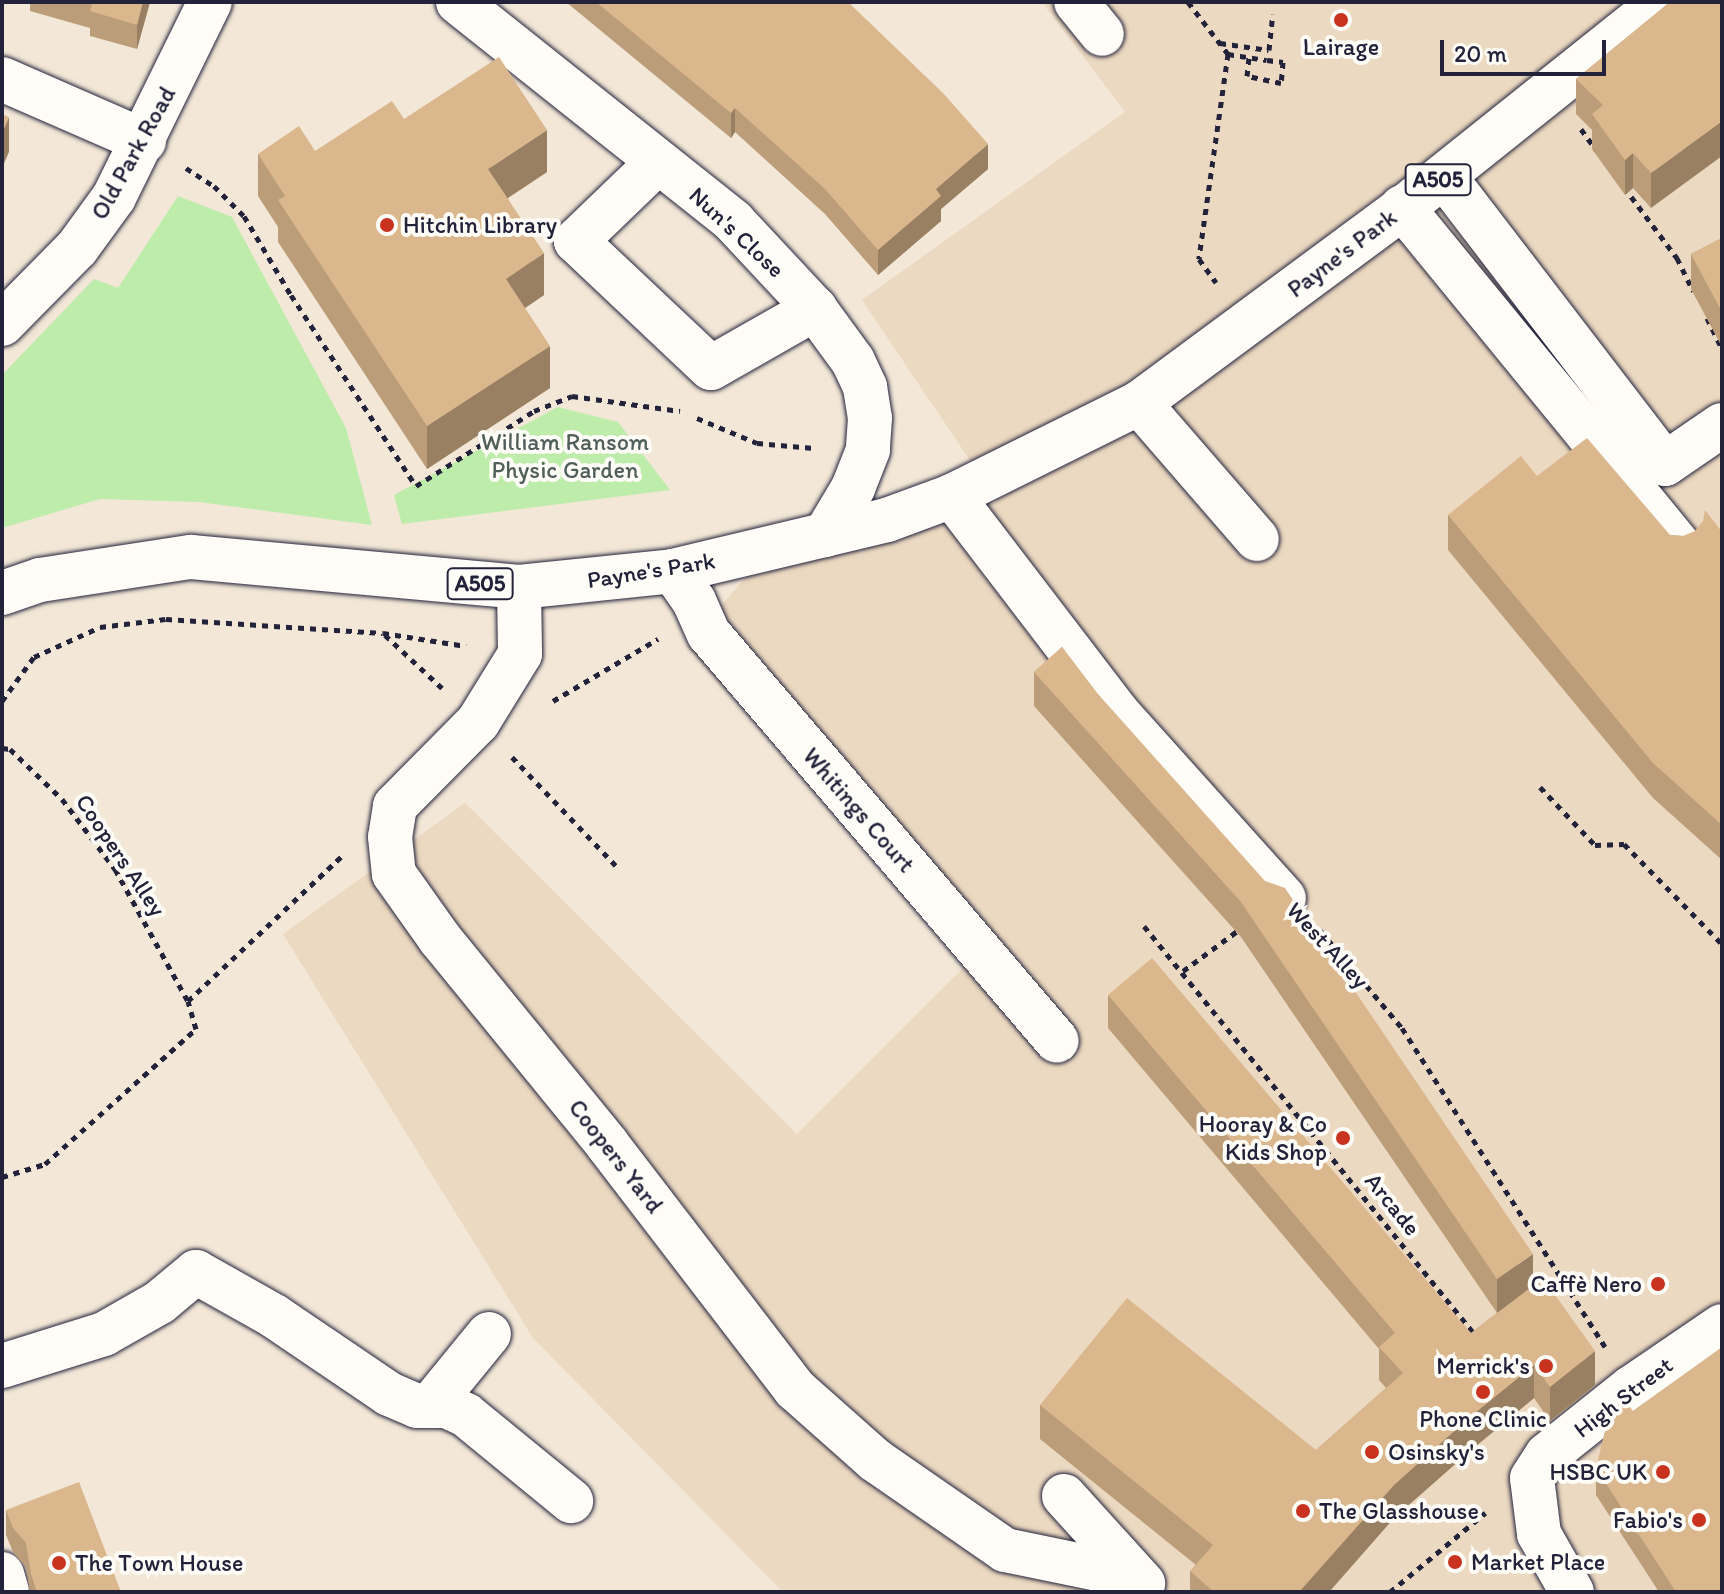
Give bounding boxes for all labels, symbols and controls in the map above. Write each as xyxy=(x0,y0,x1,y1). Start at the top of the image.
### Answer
marker: Lairage xyxy=(1332,11,1350,29)
scale bar xyxy=(1444,24,1610,74)
place label: Lairage xyxy=(1303,33,1379,61)
text: 20 m xyxy=(1454,39,1507,68)
street label: Old Park Road xyxy=(85,82,181,224)
road number: A505 xyxy=(1404,162,1472,198)
street label: Nun's Close xyxy=(683,180,791,284)
street label: Payne's Park xyxy=(1282,203,1402,303)
place label: Hitchin Library xyxy=(403,211,556,239)
marker: Hitchin Library xyxy=(378,216,396,234)
park label: William Ransom Physic Garden xyxy=(481,428,649,484)
street label: Payne's Park xyxy=(585,546,717,594)
road number: A505 xyxy=(446,566,514,602)
street label: Whitings Court xyxy=(797,742,921,878)
street label: Coopers Alley xyxy=(70,788,172,922)
street label: West Alley xyxy=(1281,896,1375,994)
street label: Coopers Yard xyxy=(563,1093,669,1219)
place label: Hooray & Co Kids Shop xyxy=(1199,1110,1327,1166)
marker: Hooray & Co Kids Shop xyxy=(1334,1129,1352,1147)
street label: Arcade xyxy=(1359,1167,1427,1241)
place label: Caffè Nero xyxy=(1530,1270,1642,1298)
marker: Caffè Nero xyxy=(1649,1275,1667,1293)
street label: High Street xyxy=(1568,1351,1678,1443)
place label: Merrick's xyxy=(1436,1352,1530,1380)
marker: Merrick's xyxy=(1537,1357,1555,1375)
marker: Phone Clinic xyxy=(1474,1383,1492,1401)
place label: Phone Clinic xyxy=(1419,1405,1547,1433)
place label: Osinsky's xyxy=(1388,1438,1485,1466)
marker: Osinsky's xyxy=(1363,1443,1381,1461)
place label: HSBC UK xyxy=(1549,1458,1647,1486)
marker: HSBC UK xyxy=(1654,1463,1672,1481)
place label: The Glasshouse xyxy=(1319,1497,1480,1525)
marker: The Glasshouse xyxy=(1294,1502,1312,1520)
place label: Fabio's xyxy=(1613,1506,1683,1534)
marker: Fabio's xyxy=(1690,1511,1708,1529)
place label: Market Place xyxy=(1471,1548,1605,1576)
place label: The Town House xyxy=(75,1549,240,1577)
marker: Market Place xyxy=(1446,1553,1464,1571)
marker: The Town House xyxy=(50,1554,68,1572)

